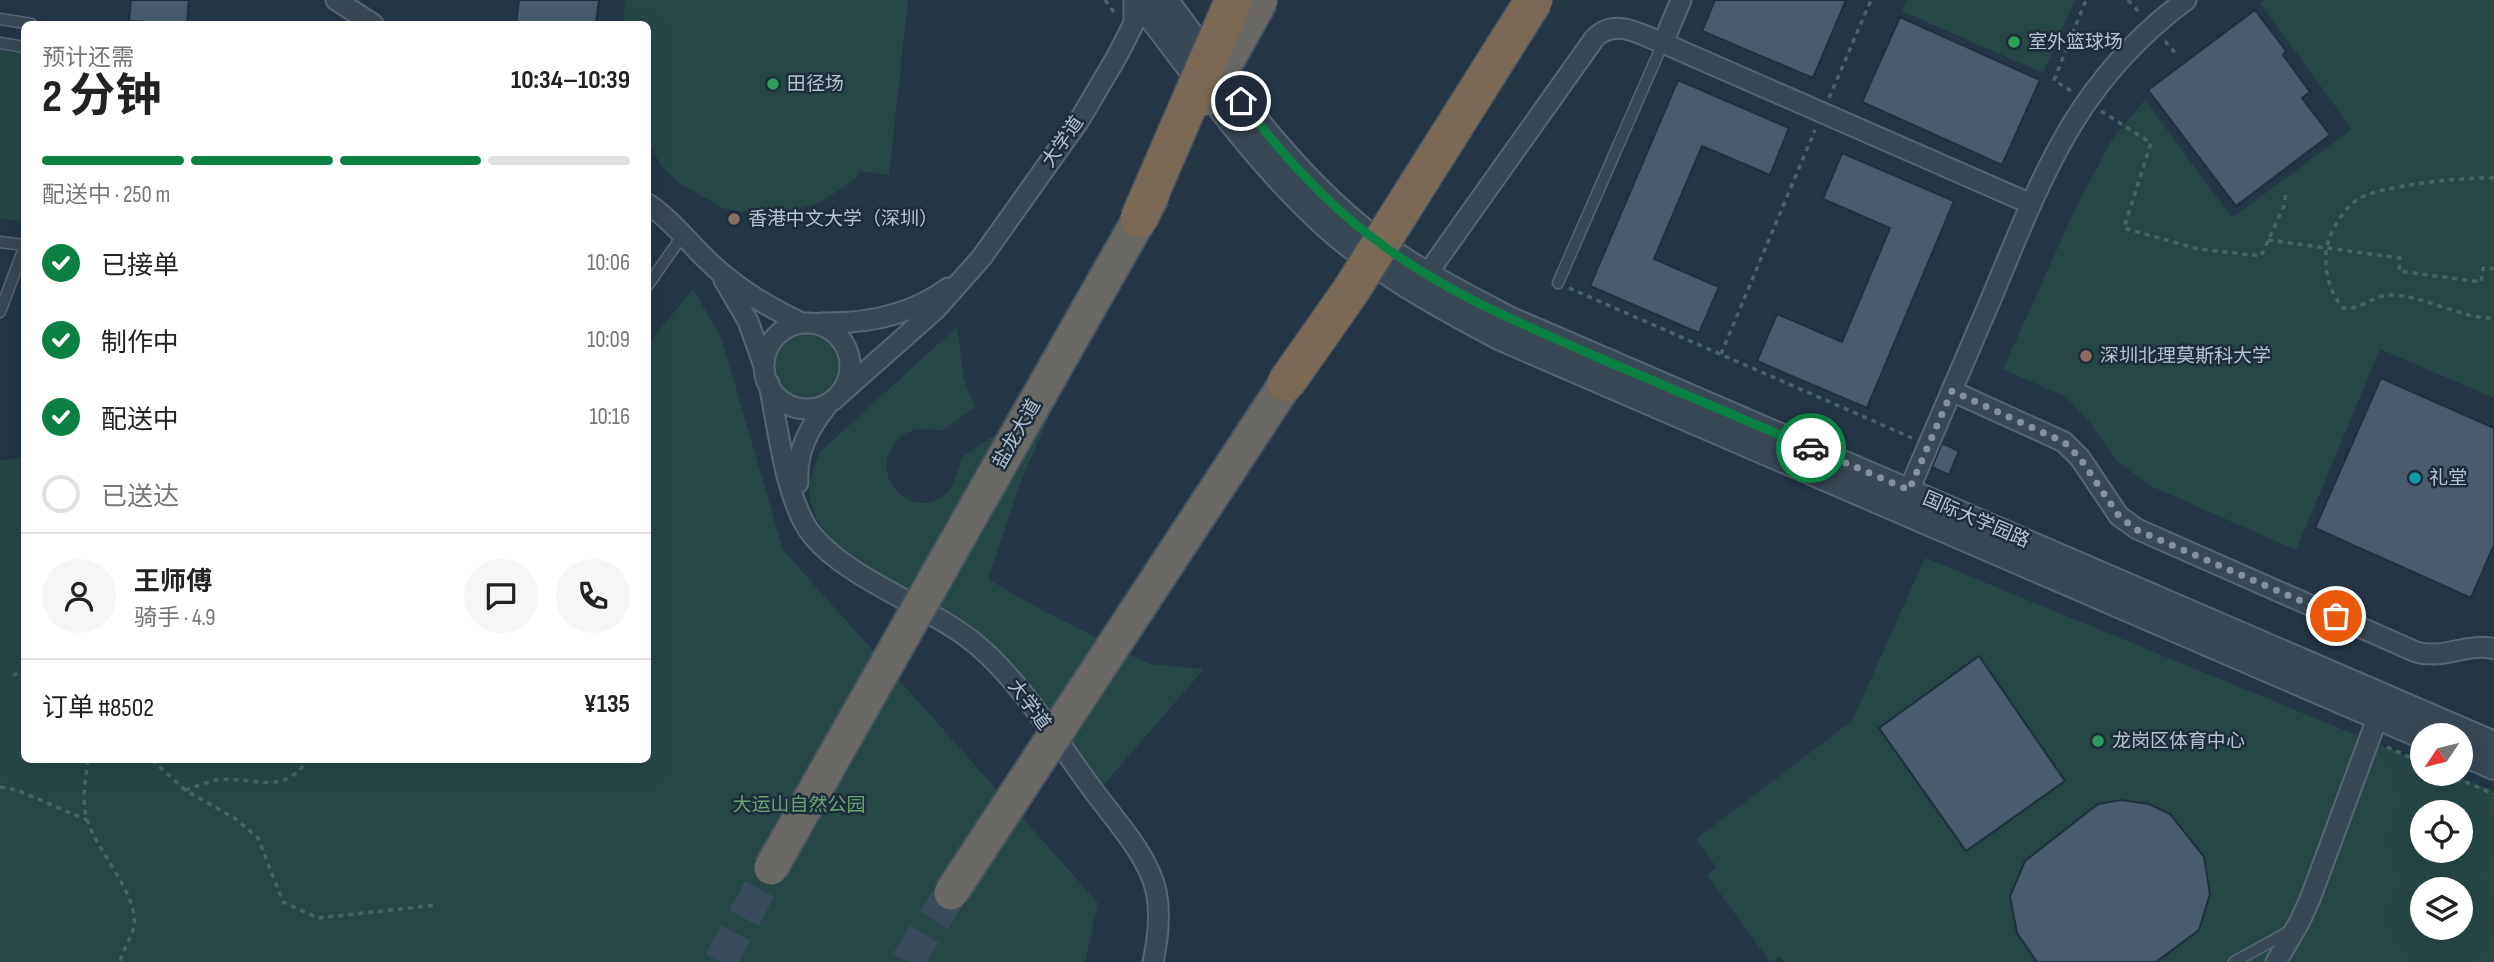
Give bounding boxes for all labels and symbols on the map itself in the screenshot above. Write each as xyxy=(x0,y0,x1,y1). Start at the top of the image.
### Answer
place label: 室外篮球场 xyxy=(2028,31,2123,54)
marker: 室外篮球场 xyxy=(2006,34,2022,50)
pin xyxy=(1211,71,1271,131)
place label: 田径场 xyxy=(787,73,844,96)
marker: 田径场 xyxy=(765,76,781,92)
street label: 大学道 xyxy=(1037,112,1089,172)
place label: 香港中文大学（深圳） xyxy=(748,208,938,231)
marker: 香港中文大学（深圳） xyxy=(726,211,742,227)
place label: 深圳北理莫斯科大学 xyxy=(2100,345,2271,368)
marker: 深圳北理莫斯科大学 xyxy=(2078,348,2094,364)
street label: 盐龙大道 xyxy=(988,395,1046,473)
courier xyxy=(1776,413,1846,483)
place label: 礼堂 xyxy=(2429,467,2467,490)
marker: 礼堂 xyxy=(2407,470,2423,486)
street label: 国际大学园路 xyxy=(1919,487,2033,553)
pin xyxy=(2306,586,2366,646)
street label: 大学道 xyxy=(1003,675,1055,735)
north arrow xyxy=(2410,723,2473,786)
place label: 龙岗区体育中心 xyxy=(2112,730,2245,753)
marker: 龙岗区体育中心 xyxy=(2090,733,2106,749)
park label: 大运山自然公园 xyxy=(732,794,866,817)

